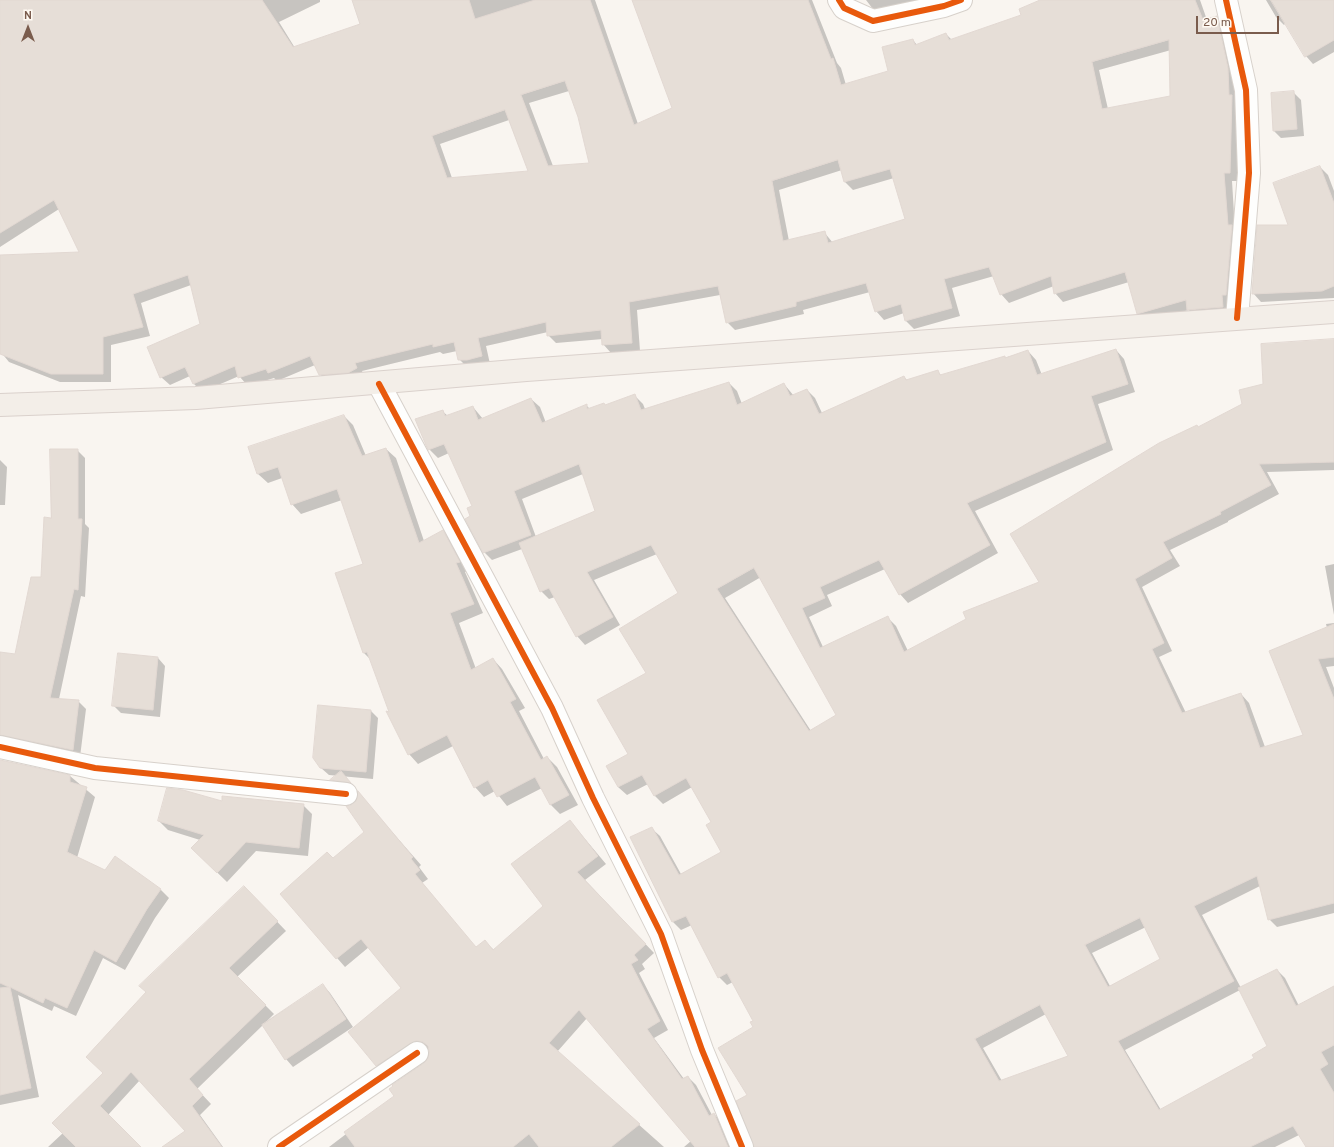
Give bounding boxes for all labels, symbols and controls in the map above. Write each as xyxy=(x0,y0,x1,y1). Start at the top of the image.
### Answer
north arrow xyxy=(8,8,48,48)
scale bar xyxy=(1198,8,1281,34)
text: N xyxy=(24,9,32,23)
text: 20 m xyxy=(1203,15,1231,31)

